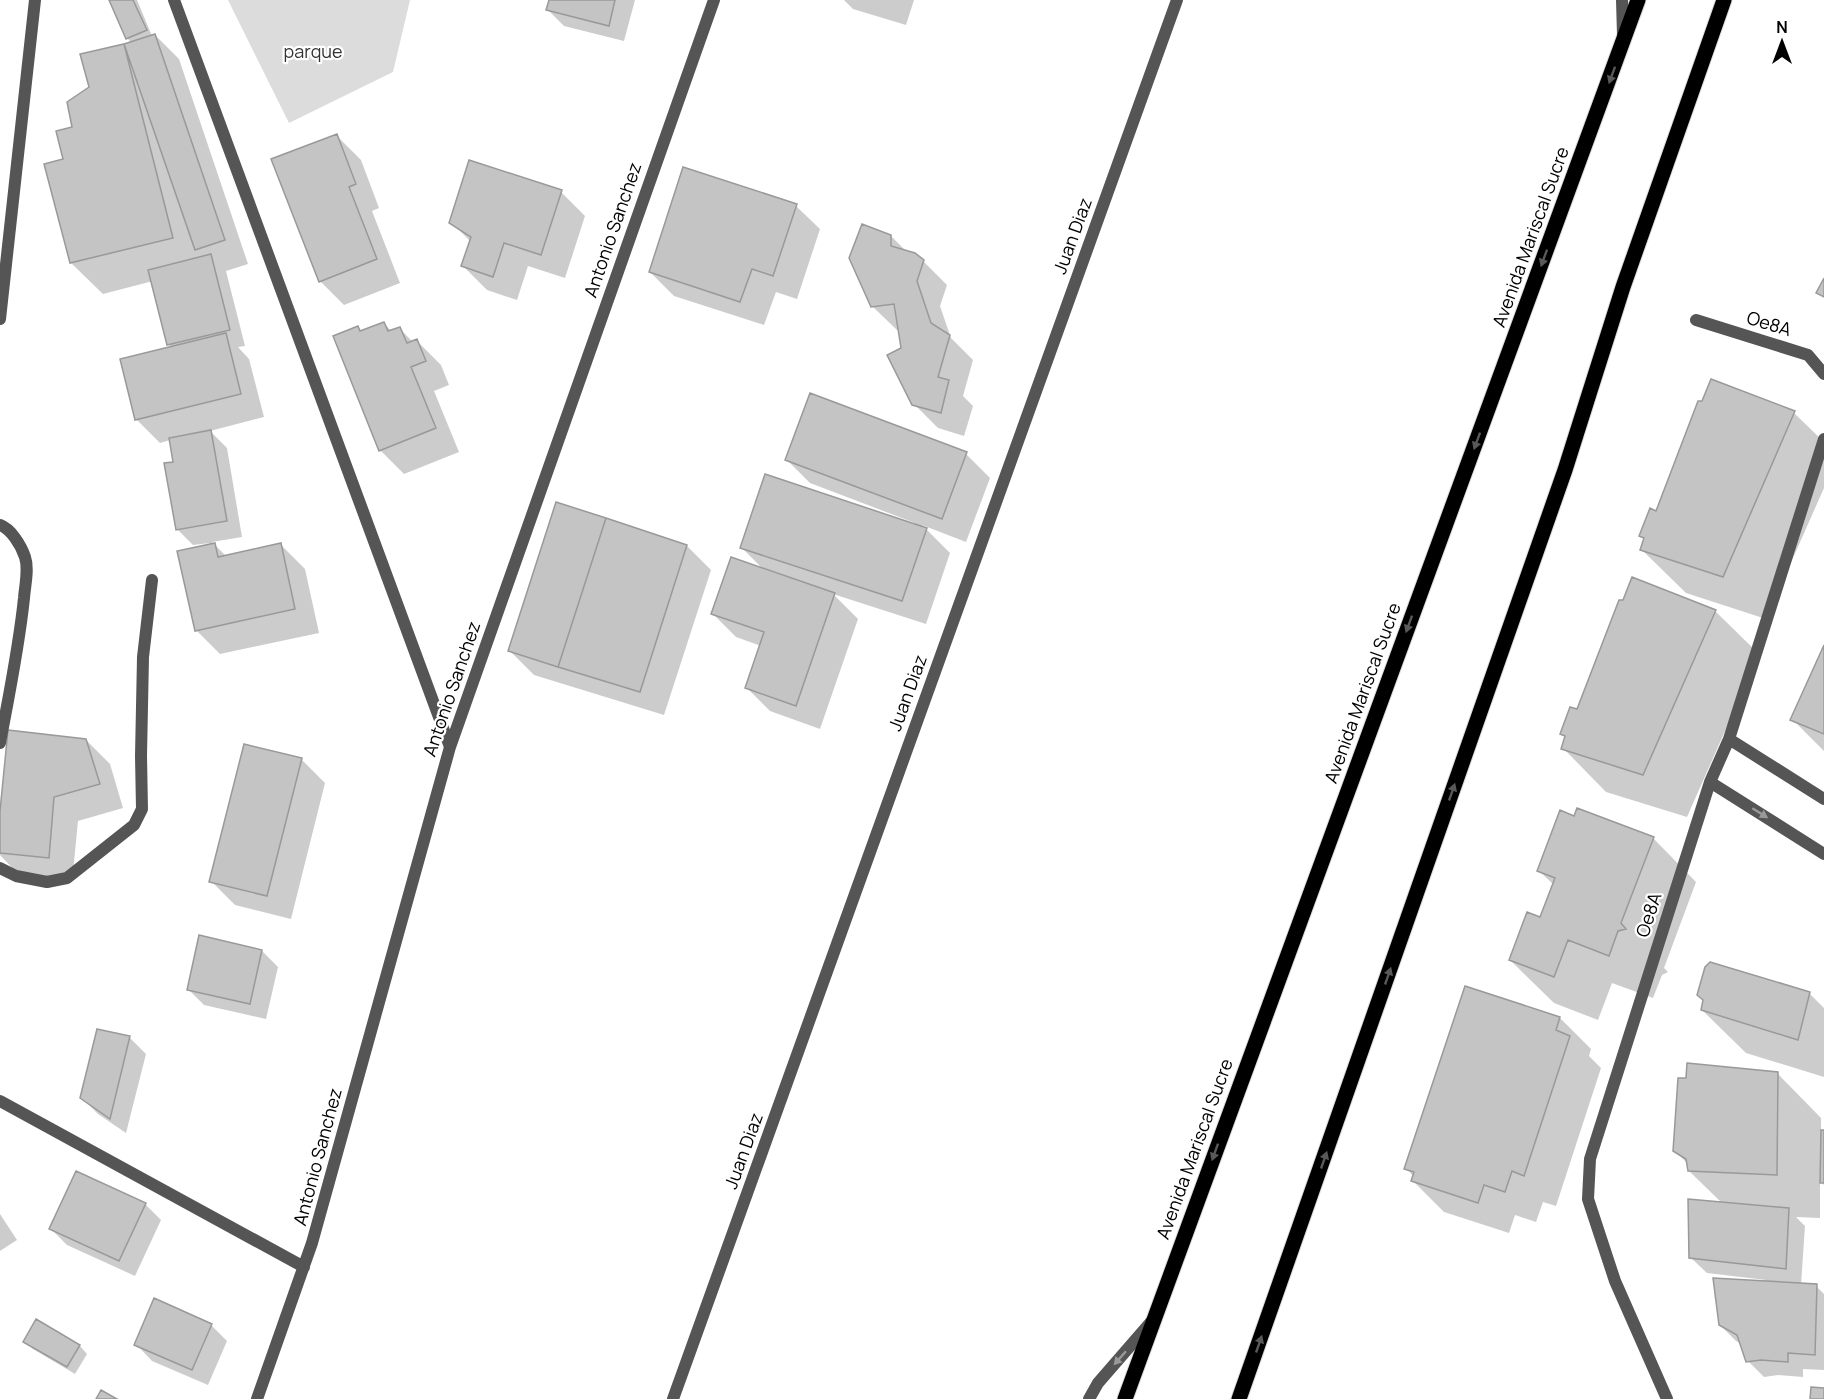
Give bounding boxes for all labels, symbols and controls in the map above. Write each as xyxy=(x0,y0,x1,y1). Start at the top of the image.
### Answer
north arrow xyxy=(1752,12,1812,72)
text: N xyxy=(1776,16,1788,38)
park label: parque xyxy=(283,39,343,63)
one-way arrow xyxy=(1606,66,1616,84)
street label: Avenida Mariscal Sucre xyxy=(1486,143,1574,330)
street label: Antonio Sanchez xyxy=(578,159,646,300)
street label: Juan Diaz xyxy=(1047,194,1097,277)
one-way arrow xyxy=(1539,249,1549,267)
street label: Oe8A xyxy=(1744,305,1795,341)
one-way arrow xyxy=(1471,432,1481,450)
street label: Avenida Mariscal Sucre xyxy=(1318,599,1406,786)
one-way arrow xyxy=(1404,615,1414,633)
street label: Antonio Sanchez xyxy=(417,618,485,759)
street label: Juan Diaz xyxy=(882,651,932,734)
one-way arrow xyxy=(1448,783,1458,801)
one-way arrow xyxy=(1751,808,1768,819)
street label: Oe8A xyxy=(1630,889,1667,940)
one-way arrow xyxy=(1384,967,1394,985)
street label: Avenida Mariscal Sucre xyxy=(1150,1055,1238,1242)
street label: Antonio Sanchez xyxy=(287,1085,347,1228)
street label: Juan Diaz xyxy=(718,1109,768,1192)
one-way arrow xyxy=(1209,1143,1219,1161)
one-way arrow xyxy=(1319,1151,1329,1169)
one-way arrow xyxy=(1255,1335,1265,1353)
one-way arrow xyxy=(1114,1350,1127,1365)

